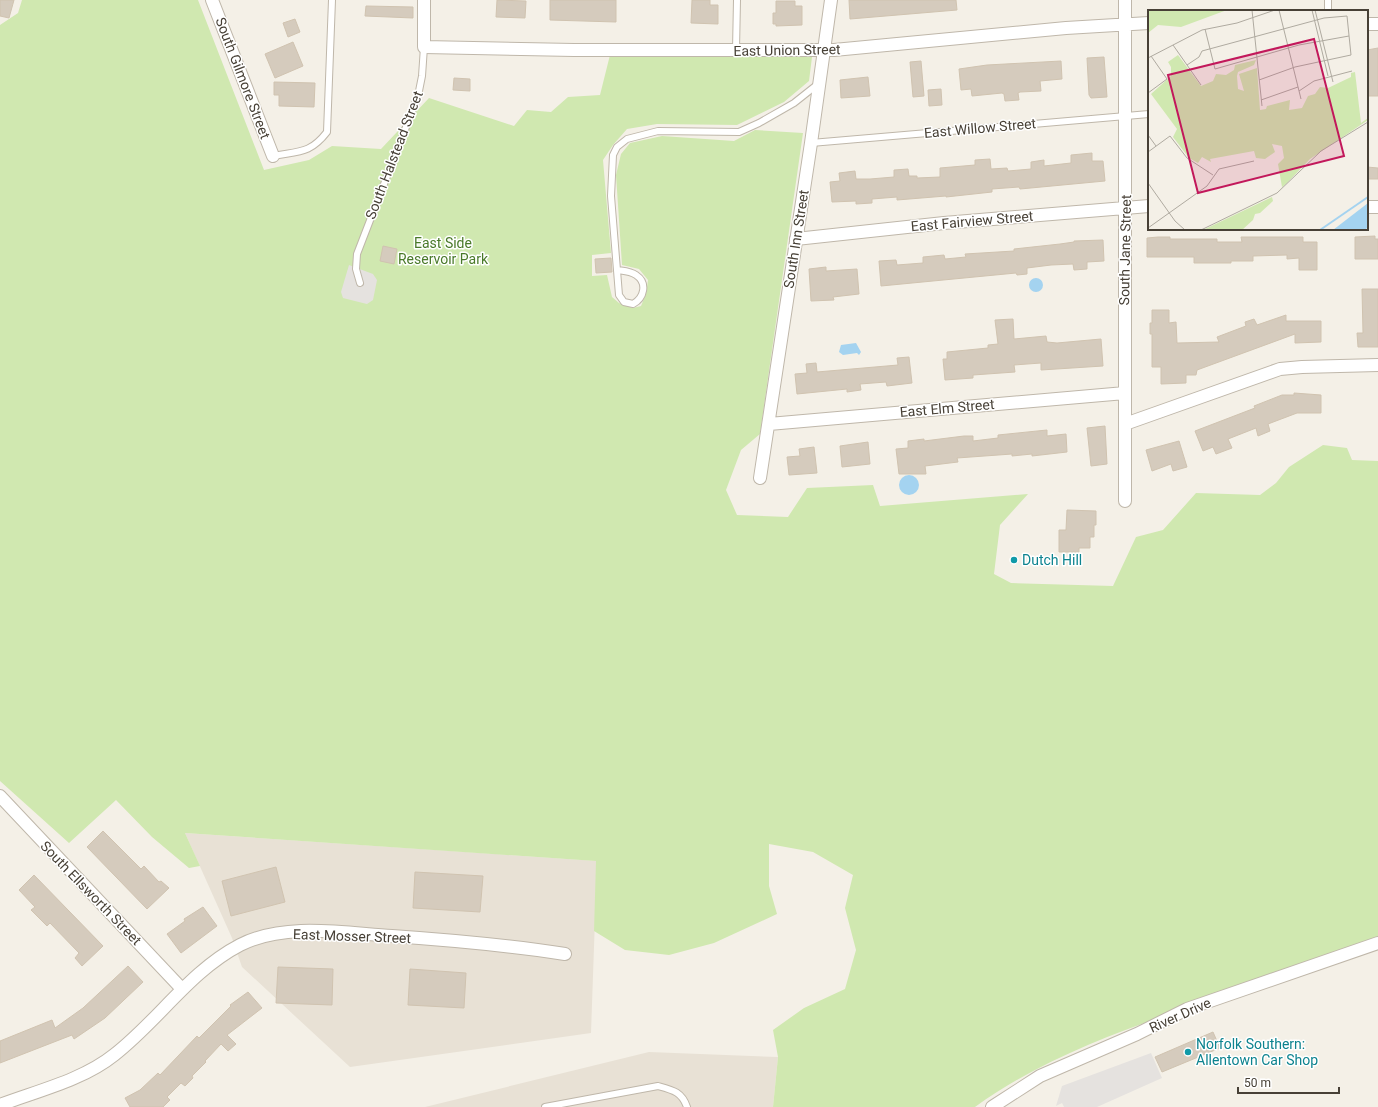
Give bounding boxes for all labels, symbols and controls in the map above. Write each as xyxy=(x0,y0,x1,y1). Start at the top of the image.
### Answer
inset map xyxy=(1148,10,1368,230)
street label: South Gilmore Street xyxy=(212,15,274,141)
street label: East Union Street xyxy=(733,41,841,59)
street label: South Halstead Street xyxy=(362,88,426,221)
street label: East Willow Street xyxy=(923,115,1037,141)
street label: South Inn Street xyxy=(780,188,812,289)
street label: South Jane Street xyxy=(1116,194,1134,305)
street label: East Fairview Street xyxy=(910,208,1034,234)
park label: East Side Reservoir Park xyxy=(398,235,489,267)
street label: East Elm Street xyxy=(899,396,995,420)
place label: Dutch Hill xyxy=(1022,552,1082,568)
marker: Dutch Hill xyxy=(1009,555,1019,565)
street label: South Ellsworth Street xyxy=(37,838,145,949)
street label: East Mosser Street xyxy=(293,926,412,946)
street label: River Drive xyxy=(1147,994,1213,1036)
place label: Norfolk Southern: Allentown Car Shop xyxy=(1196,1036,1318,1068)
marker: Norfolk Southern: Allentown Car Shop xyxy=(1183,1047,1193,1057)
scale bar xyxy=(1238,1069,1339,1095)
text: 50 m xyxy=(1244,1076,1271,1090)

